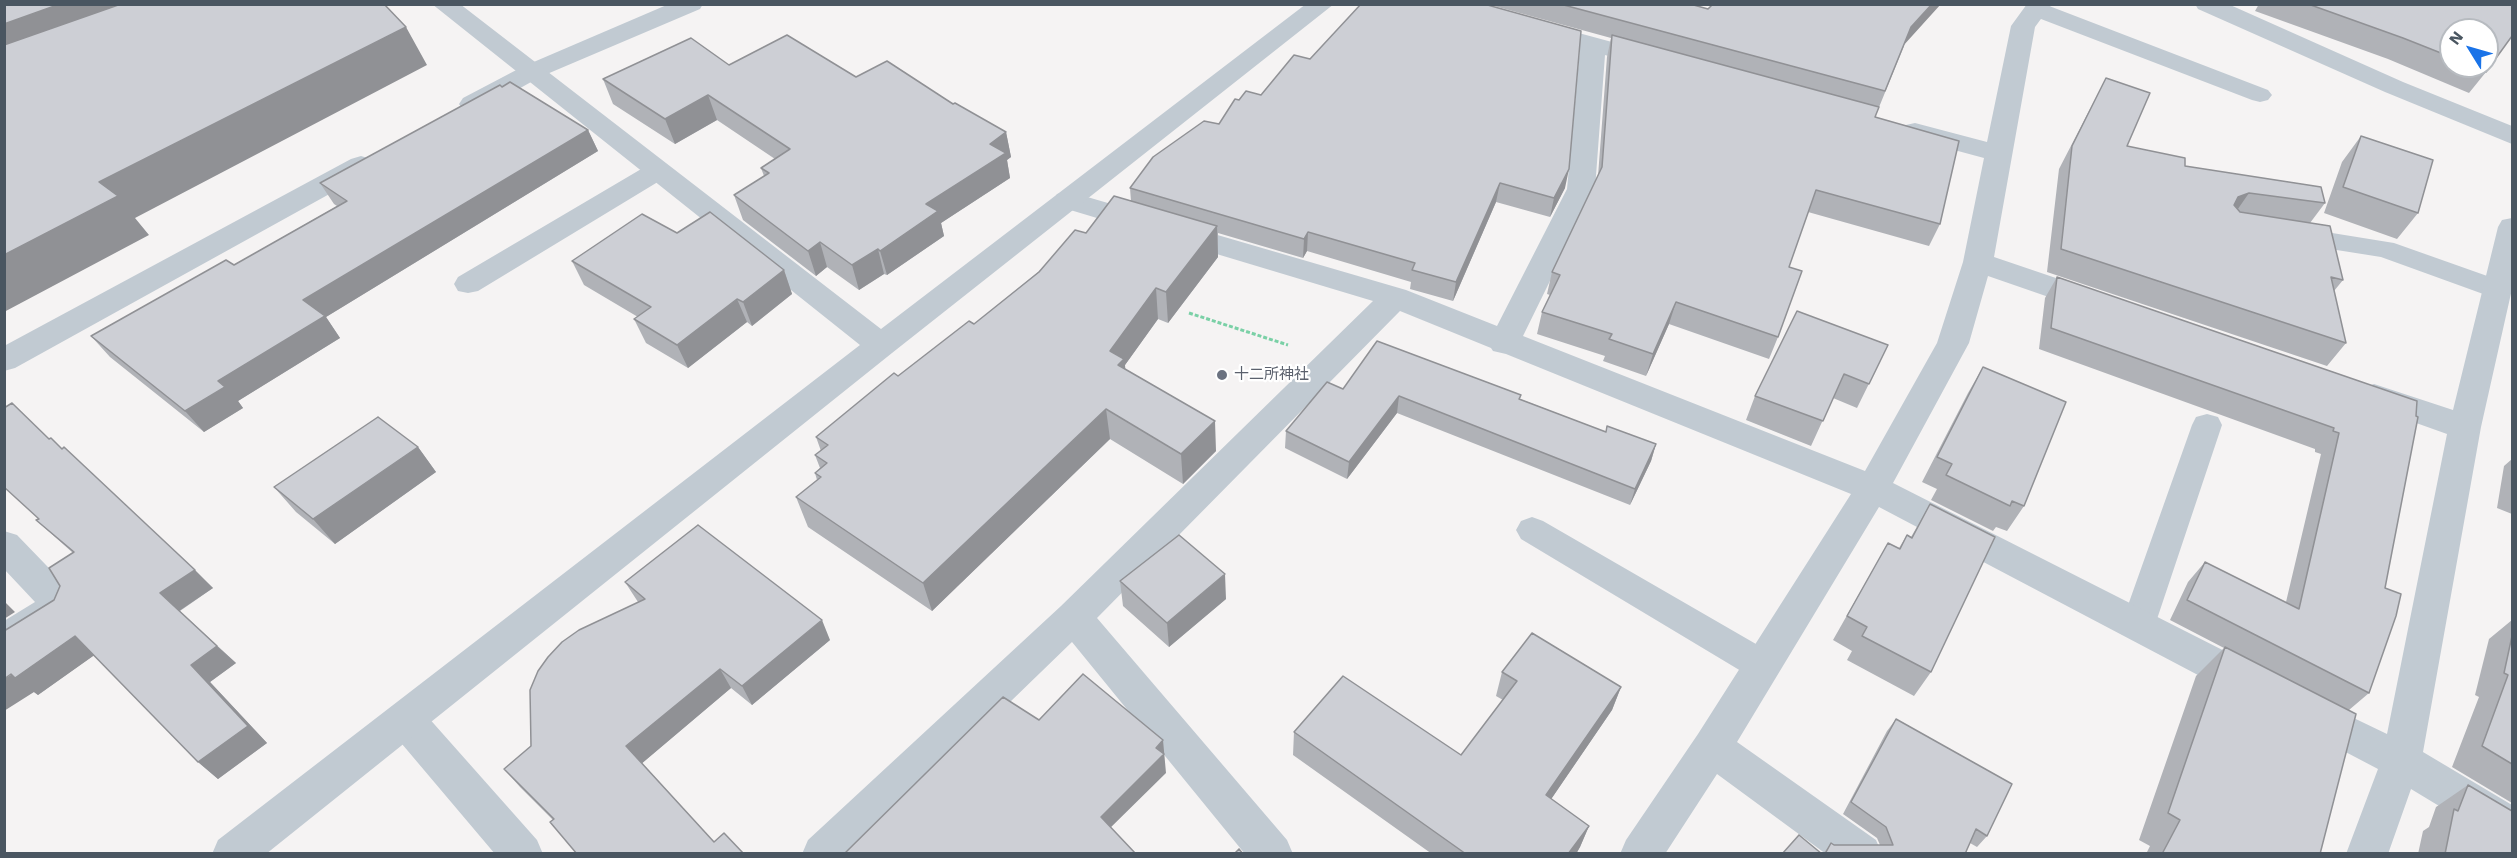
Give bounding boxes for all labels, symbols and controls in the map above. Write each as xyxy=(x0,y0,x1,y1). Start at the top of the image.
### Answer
north arrow xyxy=(2439,18,2499,78)
text: N xyxy=(2445,28,2467,49)
place label: 十二所神社 xyxy=(1234,366,1309,384)
marker: 十二所神社 xyxy=(1215,368,1229,382)

